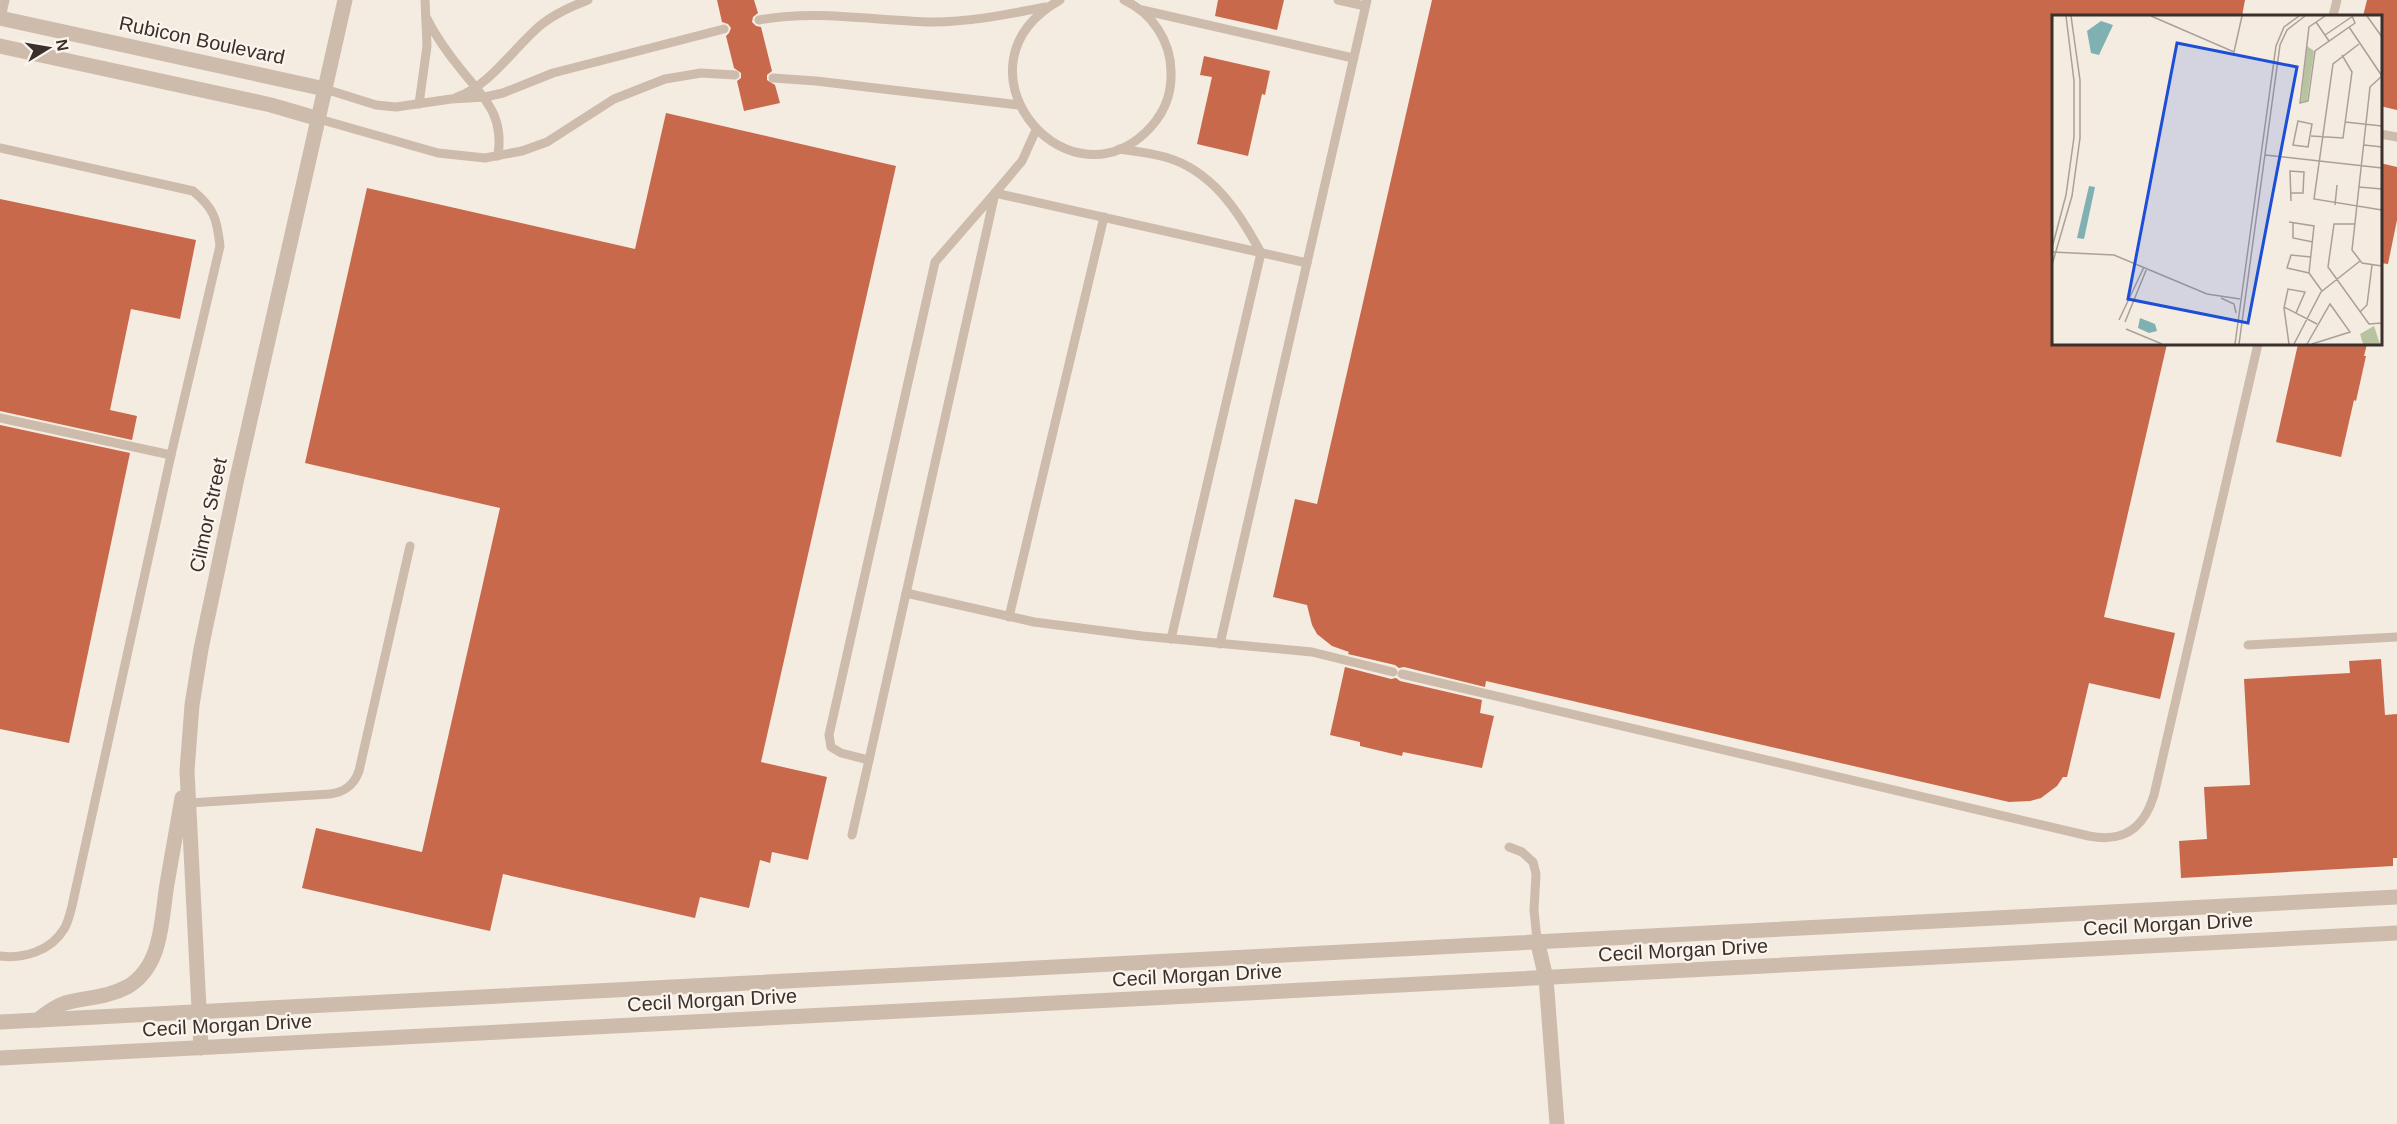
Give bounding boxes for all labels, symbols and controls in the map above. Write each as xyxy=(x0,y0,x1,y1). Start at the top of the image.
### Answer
street label: Rubicon Boulevard xyxy=(117,12,287,68)
inset map xyxy=(2052,15,2382,345)
north arrow xyxy=(18,18,78,78)
text: N xyxy=(53,38,72,53)
street label: Cilmor Street xyxy=(185,455,231,574)
street label: Cecil Morgan Drive xyxy=(2083,909,2253,939)
street label: Cecil Morgan Drive xyxy=(1598,935,1768,965)
street label: Cecil Morgan Drive xyxy=(1112,960,1282,990)
street label: Cecil Morgan Drive xyxy=(627,985,797,1015)
street label: Cecil Morgan Drive xyxy=(142,1010,312,1040)

